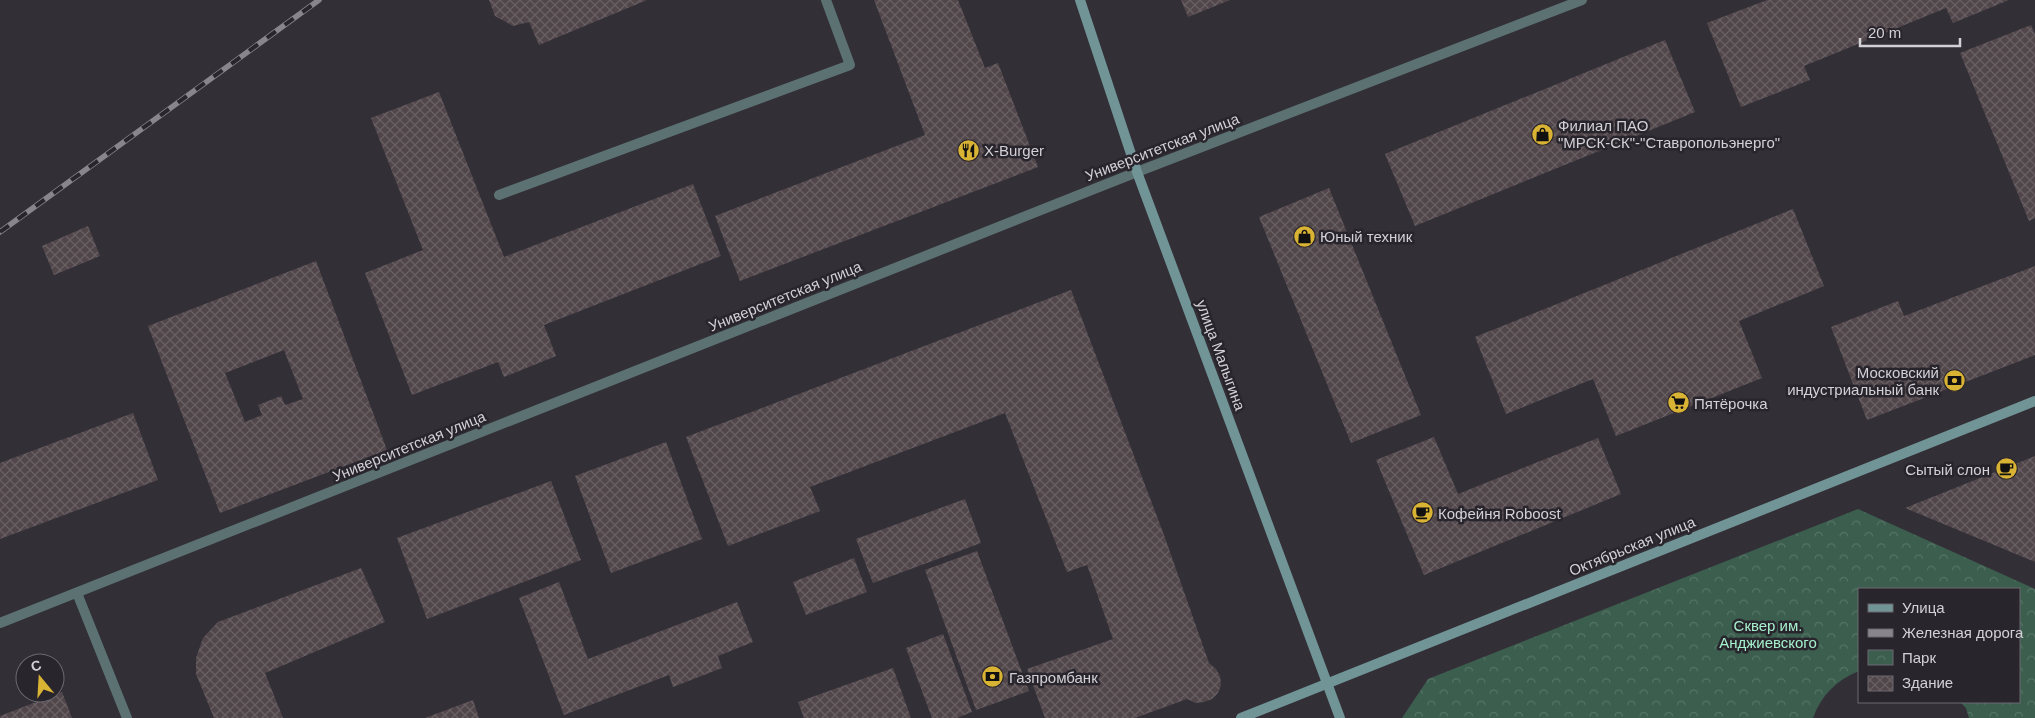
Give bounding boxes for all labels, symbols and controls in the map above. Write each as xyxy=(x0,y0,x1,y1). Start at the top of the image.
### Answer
scale bar xyxy=(1860,15,1960,47)
text: 20 m xyxy=(1868,24,1901,41)
street label: Университетская улица xyxy=(1083,110,1242,184)
place label: Филиал ПАО "МРСК-СК"-"Ставропольэнерго" xyxy=(1558,117,1780,151)
shop icon: Филиал ПАО "МРСК-СК"-"Ставропольэнерго" xyxy=(1530,122,1554,146)
restaurant icon: X-Burger xyxy=(956,138,980,162)
place label: X-Burger xyxy=(984,142,1044,159)
shop icon: Юный техник xyxy=(1292,224,1316,248)
place label: Юный техник xyxy=(1320,228,1413,245)
street label: Университетская улица xyxy=(706,257,865,334)
street label: улица Малыгина xyxy=(1193,297,1249,413)
place label: Московский индустриальный банк xyxy=(1787,364,1939,398)
bank icon: Московский индустриальный банк xyxy=(1943,369,1967,393)
supermarket icon: Пятёрочка xyxy=(1666,391,1690,415)
place label: Пятёрочка xyxy=(1694,395,1768,412)
street label: Университетская улица xyxy=(330,407,489,484)
cafe icon: Сытый слон xyxy=(1994,457,2018,481)
place label: Сытый слон xyxy=(1905,461,1990,478)
cafe icon: Кофейня Roboost xyxy=(1410,501,1434,525)
place label: Кофейня Roboost xyxy=(1438,505,1561,522)
street label: Октябрьская улица xyxy=(1567,513,1698,579)
legend xyxy=(1858,588,2020,703)
text: Улица xyxy=(1902,599,1945,616)
park label: Сквер им. Анджиевского xyxy=(1719,617,1817,651)
text: Железная дорога xyxy=(1902,624,2024,641)
text: Парк xyxy=(1902,649,1936,666)
north arrow xyxy=(15,653,65,703)
text: С xyxy=(29,656,43,675)
bank icon: Газпромбанк xyxy=(981,665,1005,689)
place label: Газпромбанк xyxy=(1009,669,1098,686)
text: Здание xyxy=(1902,674,1953,691)

